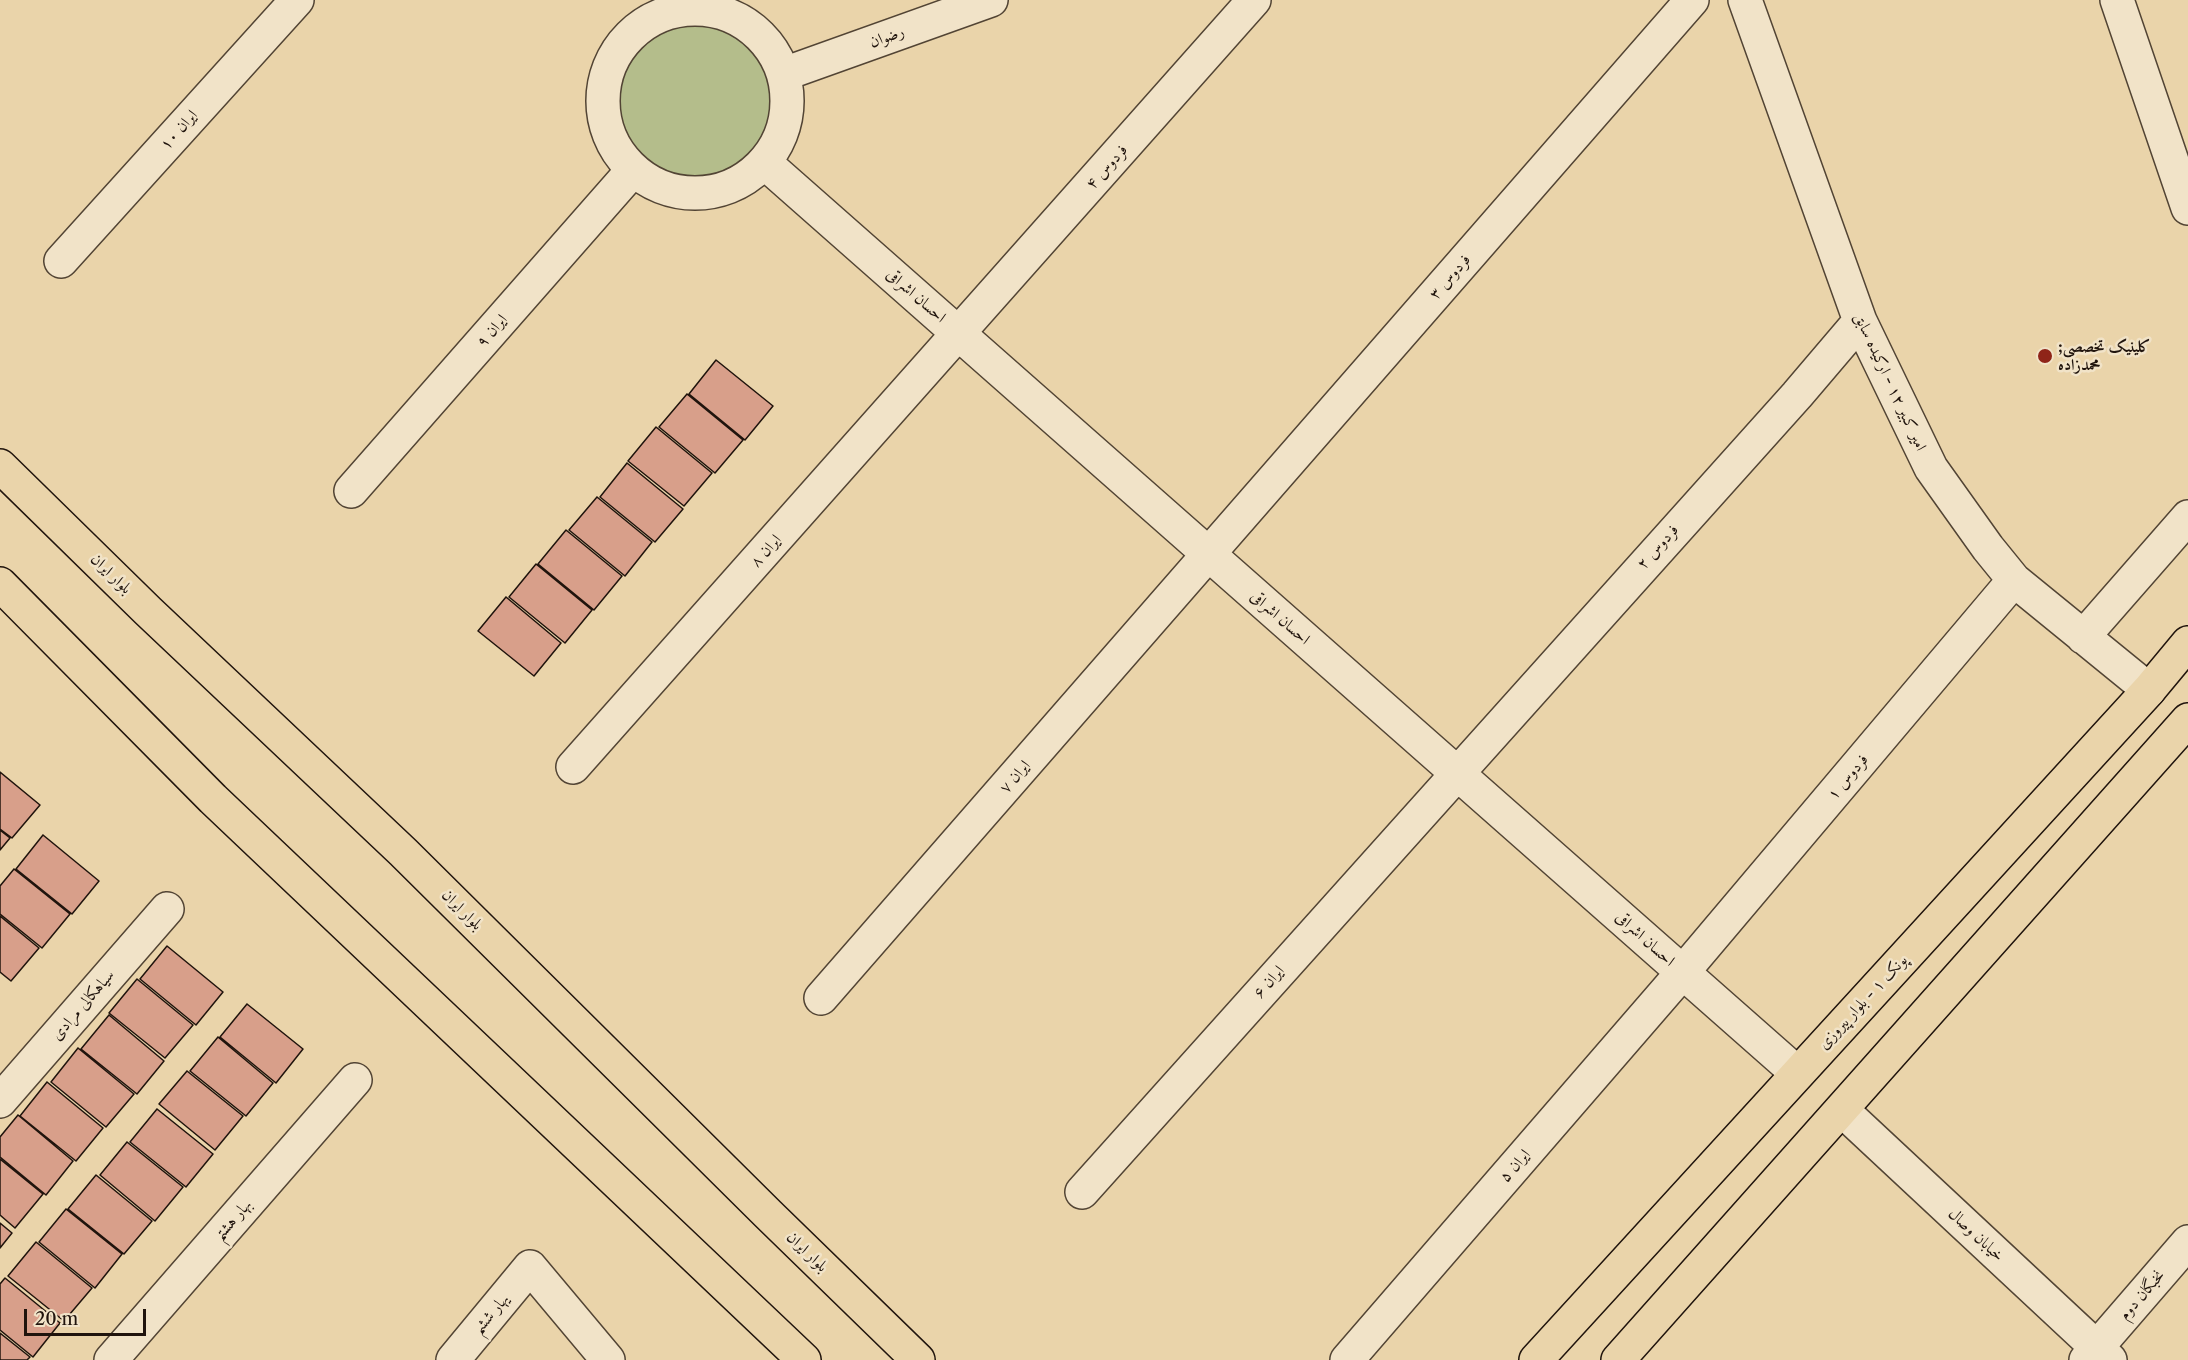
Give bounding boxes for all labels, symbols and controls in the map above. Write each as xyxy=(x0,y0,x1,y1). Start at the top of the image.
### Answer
street label: رضوان xyxy=(867,22,907,52)
street label: ایران ۱۰ xyxy=(156,106,202,154)
street label: فردوس ۴ xyxy=(1082,141,1132,193)
street label: فردوس ۳ xyxy=(1425,251,1475,303)
street label: احسان اشراقی xyxy=(882,265,950,327)
street label: امیر کبیر ۱۲ - ارکیده سابق xyxy=(1850,310,1930,454)
street label: ایران ۹ xyxy=(473,311,511,351)
place label: ;کلینیک تخصصی محمدزاده xyxy=(2058,337,2151,375)
marker: ;کلینیک تخصصی محمدزاده xyxy=(2036,347,2054,365)
street label: فردوس ۲ xyxy=(1633,521,1683,573)
street label: ایران ۸ xyxy=(746,531,786,571)
street label: بلوار ایران xyxy=(86,550,136,598)
street label: احسان اشراقی xyxy=(1246,587,1314,649)
street label: فردوس ۱ xyxy=(1824,750,1872,804)
street label: ایران ۷ xyxy=(996,757,1034,797)
street label: بلوار ایران xyxy=(438,886,486,934)
street label: احسان اشراقی xyxy=(1612,908,1678,970)
street label: پونک ۱ - بلوار پیروزی xyxy=(1814,951,1912,1053)
street label: ایران ۶ xyxy=(1249,962,1289,1002)
street label: سیاهکالی مرادی xyxy=(47,966,119,1044)
street label: ایران ۵ xyxy=(1496,1146,1534,1186)
street label: بهار هشتم xyxy=(210,1196,256,1244)
street label: خیابان وصال xyxy=(1944,1204,2008,1266)
street label: بلوار ایران xyxy=(782,1228,832,1276)
street label: نخبگان دوم xyxy=(2115,1266,2169,1324)
street label: یهار ششم xyxy=(469,1290,513,1338)
scale bar xyxy=(27,1297,148,1335)
text: 20 m xyxy=(35,1308,78,1330)

